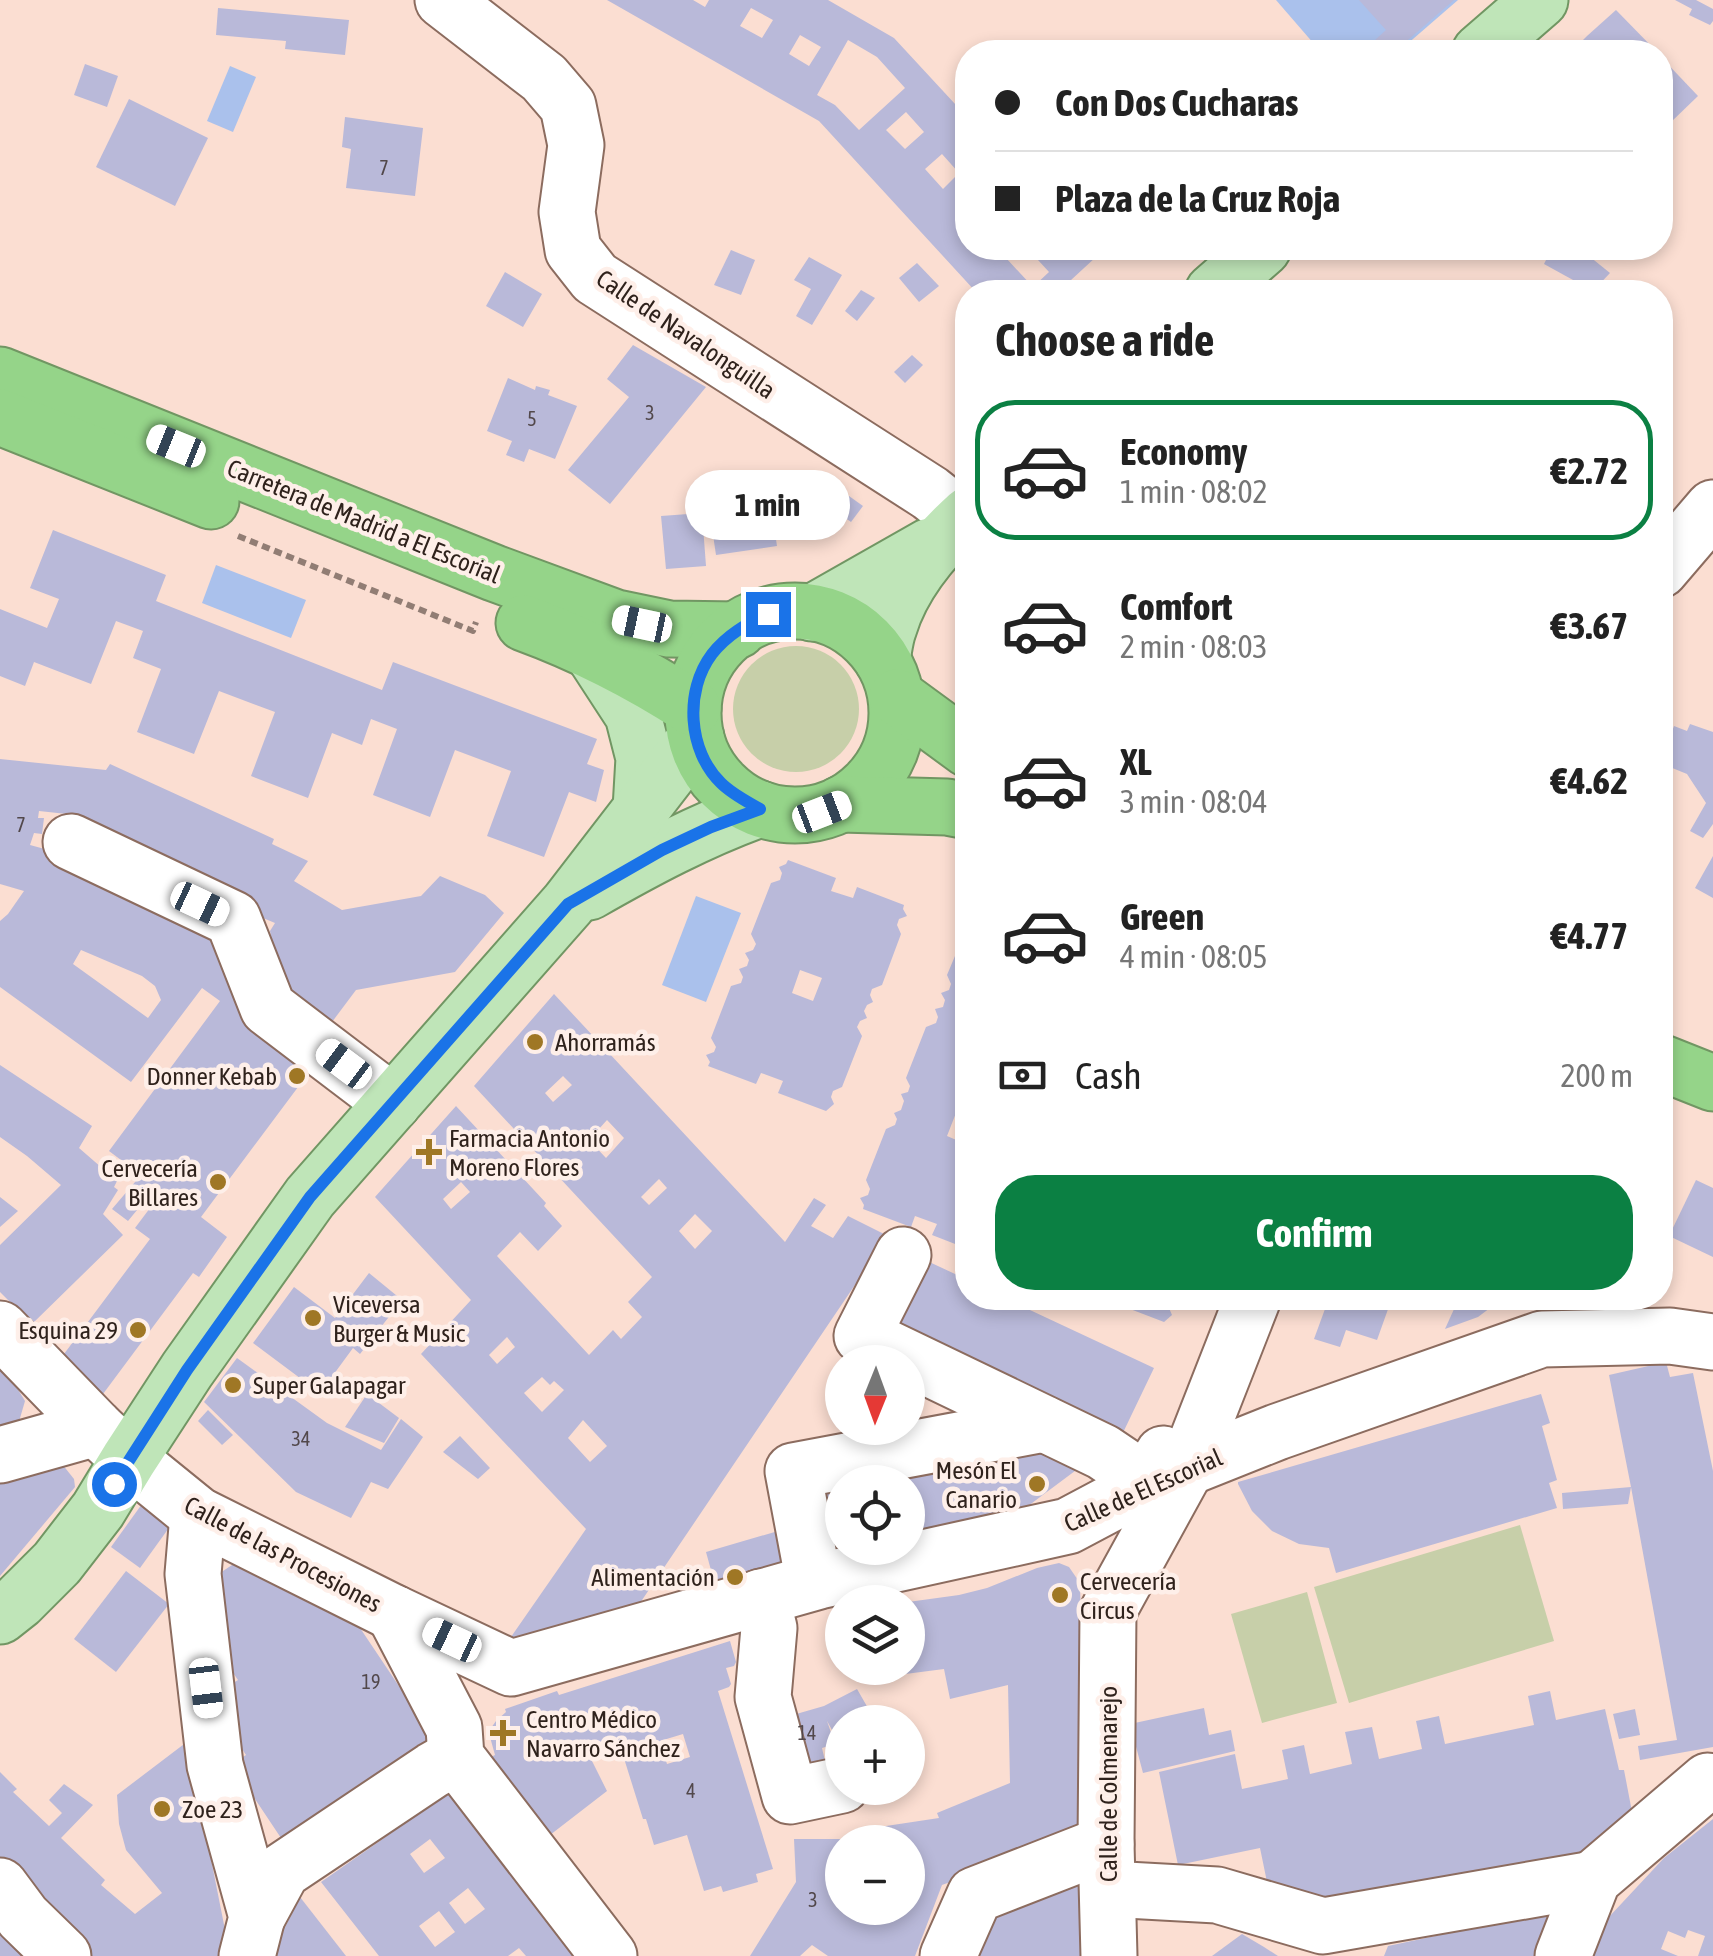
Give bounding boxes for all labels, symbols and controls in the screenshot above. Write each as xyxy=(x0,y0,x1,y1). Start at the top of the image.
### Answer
text: Con Dos Cucharas xyxy=(1055,81,1299,124)
house number: 7 xyxy=(379,156,389,179)
text: Plaza de la Cruz Roja xyxy=(1055,177,1340,220)
street label: Calle de Navalonguilla xyxy=(592,264,780,404)
text: Choose a ride xyxy=(995,314,1214,366)
house number: 3 xyxy=(645,401,655,424)
house number: 5 xyxy=(527,407,537,430)
car xyxy=(143,421,209,471)
icon: car xyxy=(1000,425,1090,515)
text: Economy xyxy=(1120,430,1247,473)
text: €2.72 xyxy=(1551,449,1628,492)
street label: Carretera de Madrid a El Escorial xyxy=(223,453,505,589)
callout: 1 min xyxy=(686,469,850,539)
text: 1 min · 08:02 xyxy=(1120,473,1267,510)
text: 1 min xyxy=(735,486,800,523)
icon: car xyxy=(1000,580,1090,670)
text: Comfort xyxy=(1120,585,1232,628)
route end xyxy=(746,592,791,637)
car xyxy=(610,603,674,645)
text: €3.67 xyxy=(1551,604,1628,647)
text: 2 min · 08:03 xyxy=(1120,628,1267,665)
icon: car xyxy=(1000,735,1090,825)
text: XL xyxy=(1120,740,1152,783)
text: €4.62 xyxy=(1551,759,1628,802)
text: 3 min · 08:04 xyxy=(1120,783,1267,820)
car xyxy=(789,787,855,837)
house number: 7 xyxy=(16,813,26,836)
car xyxy=(166,878,234,930)
icon: car xyxy=(1000,890,1090,980)
text: Green xyxy=(1120,895,1204,938)
text: €4.77 xyxy=(1551,914,1628,957)
text: 4 min · 08:05 xyxy=(1120,938,1267,975)
place label: Ahorramás xyxy=(555,1028,656,1056)
marker: Ahorramás xyxy=(524,1031,546,1053)
car xyxy=(311,1034,377,1094)
icon: cash xyxy=(995,1048,1050,1103)
text: Cash xyxy=(1075,1054,1142,1097)
text: 200 m xyxy=(1560,1057,1633,1094)
place label: Donner Kebab xyxy=(146,1062,277,1090)
marker: Donner Kebab xyxy=(286,1065,308,1087)
place label: Farmacia Antonio Moreno Flores xyxy=(449,1124,610,1181)
marker: Farmacia Antonio Moreno Flores xyxy=(418,1141,440,1163)
place label: Cervecería Billares xyxy=(101,1154,198,1211)
marker: Cervecería Billares xyxy=(207,1171,229,1193)
button: Confirm xyxy=(995,1175,1633,1290)
place label: Viceversa Burger & Music xyxy=(333,1290,466,1347)
marker: Viceversa Burger & Music xyxy=(302,1307,324,1329)
place label: Esquina 29 xyxy=(18,1316,118,1344)
marker: Esquina 29 xyxy=(127,1319,149,1341)
north arrow xyxy=(825,1345,925,1445)
map controls xyxy=(825,1345,925,1925)
place label: Super Galapagar xyxy=(253,1371,406,1399)
marker: Super Galapagar xyxy=(222,1374,244,1396)
house number: 34 xyxy=(292,1427,310,1450)
street label: Calle de El Escorial xyxy=(1060,1443,1227,1537)
place label: Mesón El Canario xyxy=(935,1456,1017,1513)
route start xyxy=(92,1462,137,1507)
button: locate xyxy=(825,1465,925,1565)
marker: Mesón El Canario xyxy=(1026,1473,1048,1495)
street label: Calle de las Procesiones xyxy=(180,1490,386,1618)
place label: Alimentación xyxy=(591,1563,715,1591)
marker: Alimentación xyxy=(724,1566,746,1588)
place label: Cervecería Circus xyxy=(1080,1567,1177,1624)
marker: Cervecería Circus xyxy=(1049,1584,1071,1606)
button: layers xyxy=(825,1585,925,1685)
car xyxy=(418,1614,486,1666)
car xyxy=(187,1656,225,1720)
house number: 19 xyxy=(362,1670,380,1693)
street label: Calle de Colmenarejo xyxy=(1094,1686,1122,1882)
place label: Centro Médico Navarro Sánchez xyxy=(526,1705,680,1762)
button: + xyxy=(825,1705,925,1805)
marker: Centro Médico Navarro Sánchez xyxy=(490,1720,516,1746)
house number: 14 xyxy=(798,1721,816,1744)
house number: 4 xyxy=(686,1779,696,1802)
place label: Zoe 23 xyxy=(182,1795,243,1823)
marker: Zoe 23 xyxy=(151,1798,173,1820)
button: − xyxy=(825,1825,925,1925)
house number: 3 xyxy=(808,1888,818,1911)

